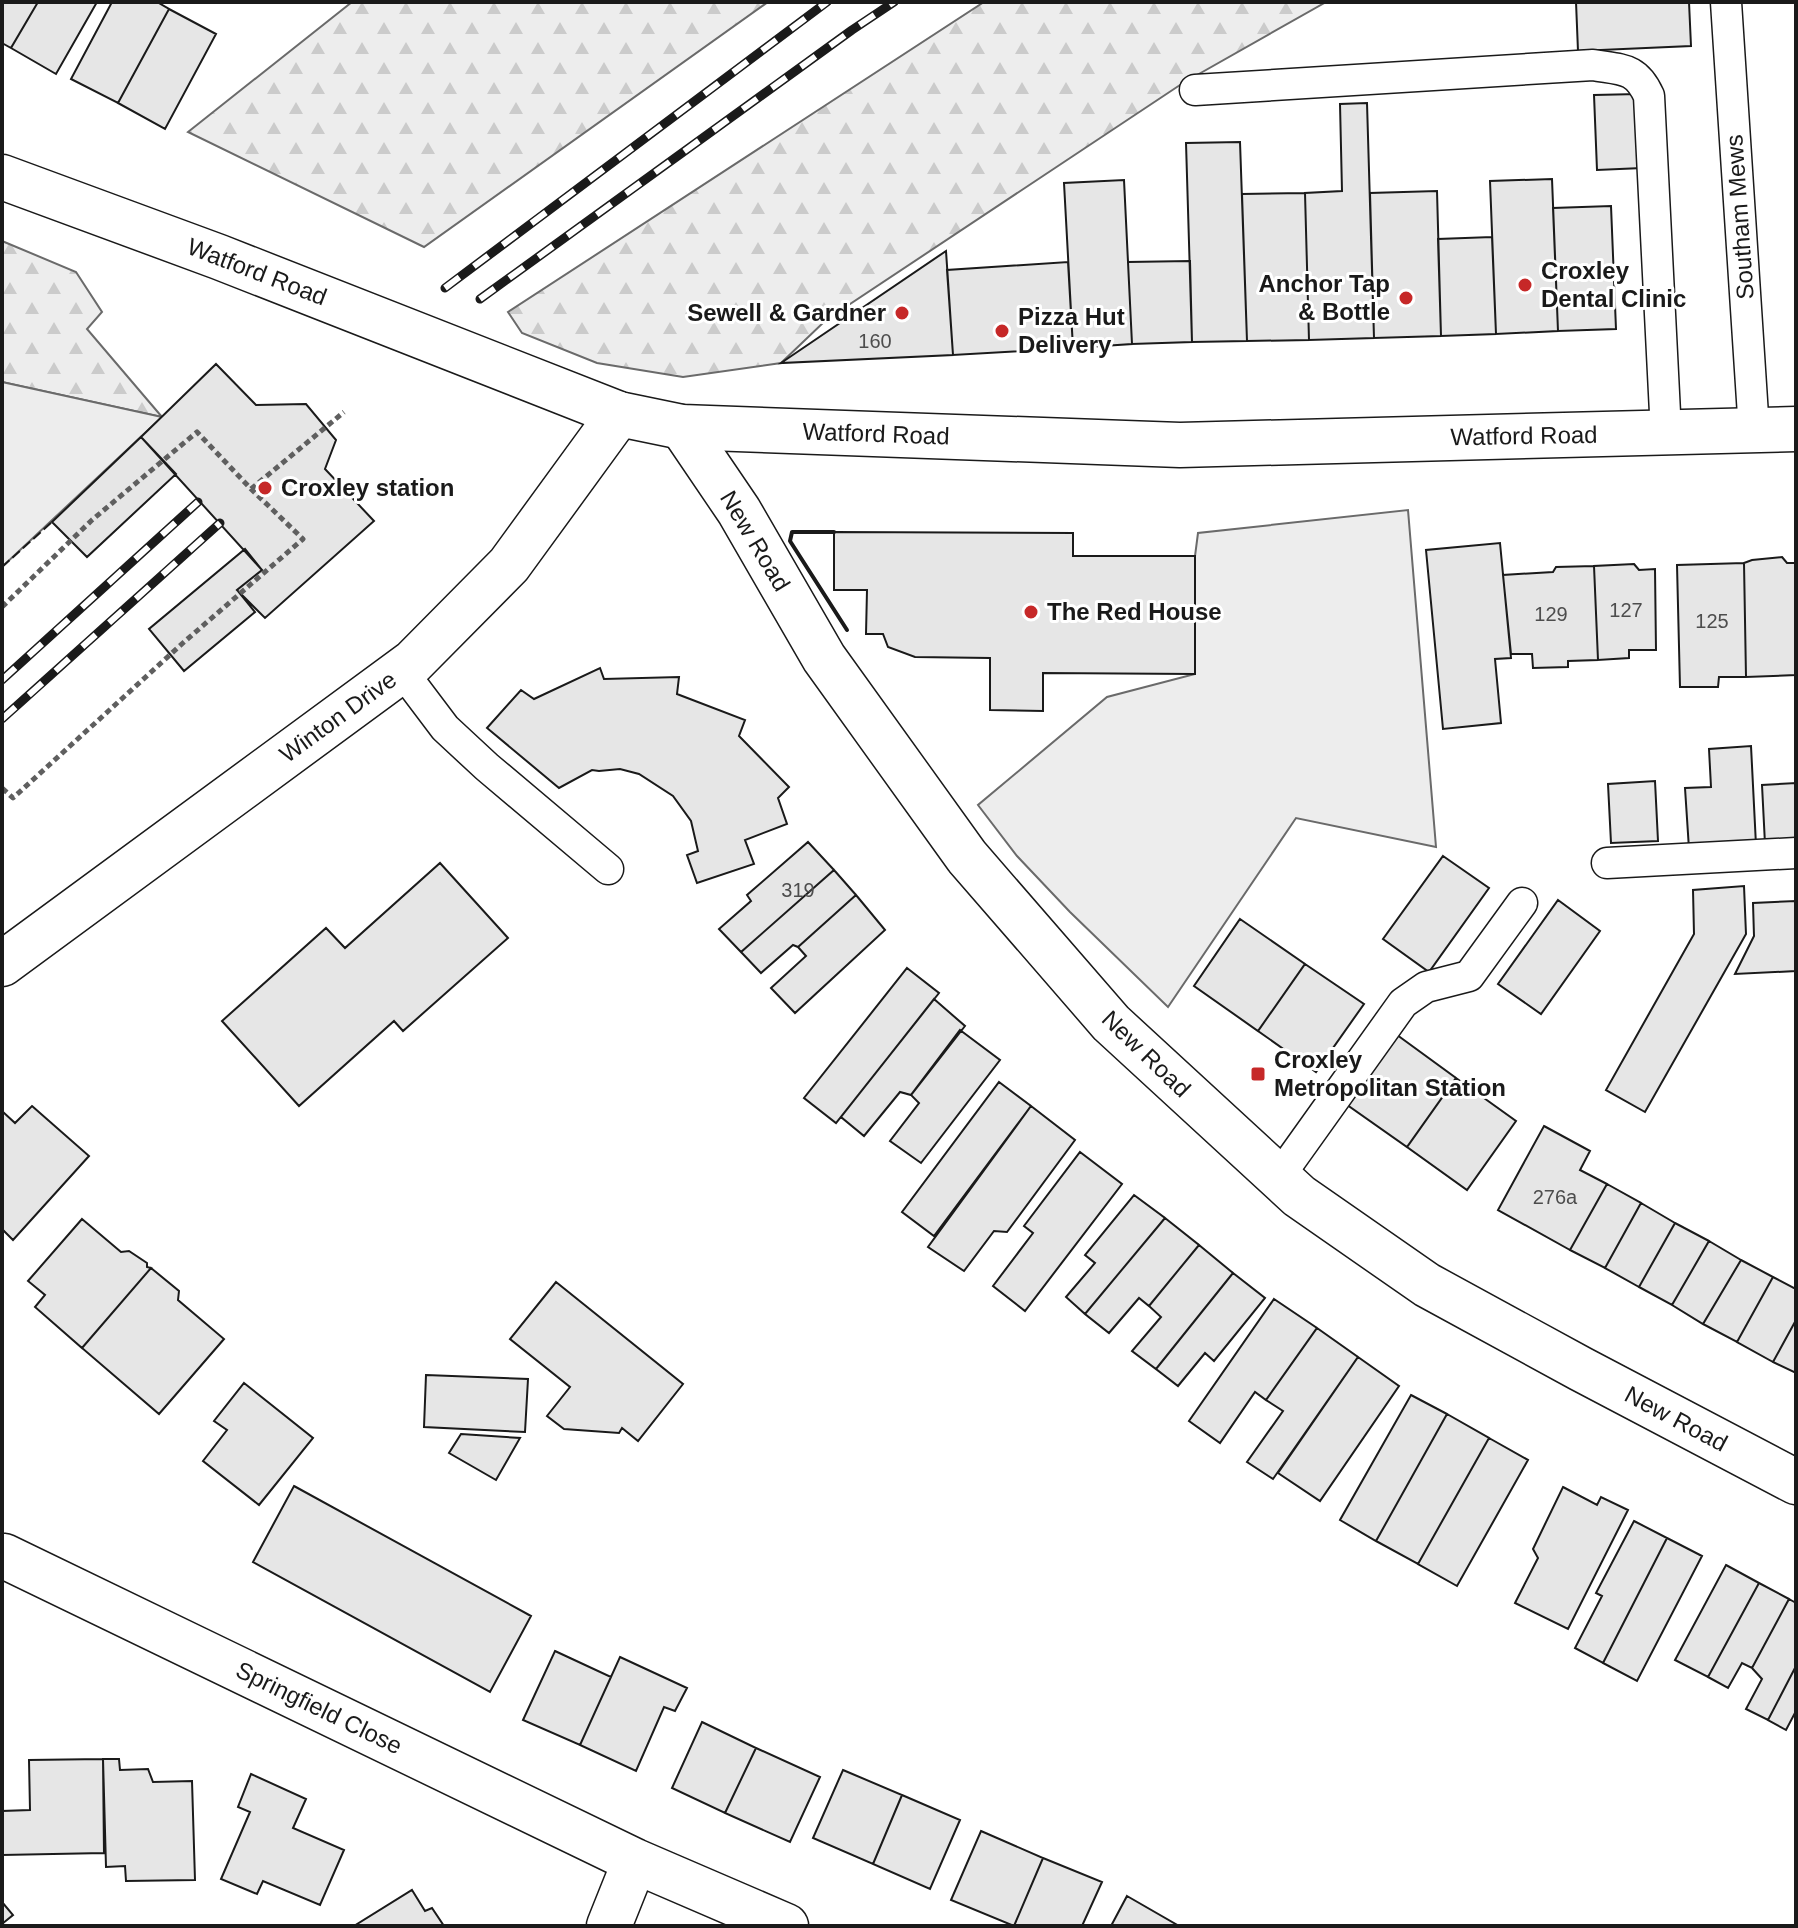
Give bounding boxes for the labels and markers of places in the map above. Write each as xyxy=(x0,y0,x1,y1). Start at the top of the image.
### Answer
place label: Croxley Dental Clinic xyxy=(1541,257,1686,312)
place label: Anchor Tap & Bottle xyxy=(1258,270,1390,325)
marker: Croxley Dental Clinic xyxy=(1516,276,1534,294)
marker: Anchor Tap & Bottle xyxy=(1397,289,1415,307)
place label: Sewell & Gardner xyxy=(687,299,886,326)
place label: Pizza Hut Delivery xyxy=(1018,303,1125,358)
marker: Sewell & Gardner xyxy=(893,304,911,322)
marker: Pizza Hut Delivery xyxy=(993,322,1011,340)
place label: Croxley station xyxy=(281,474,454,501)
marker: Croxley station xyxy=(256,479,274,497)
place label: The Red House xyxy=(1047,598,1222,625)
marker: The Red House xyxy=(1022,603,1040,621)
place label: Croxley Metropolitan Station xyxy=(1274,1046,1506,1101)
marker: Croxley Metropolitan Station xyxy=(1249,1065,1267,1083)

